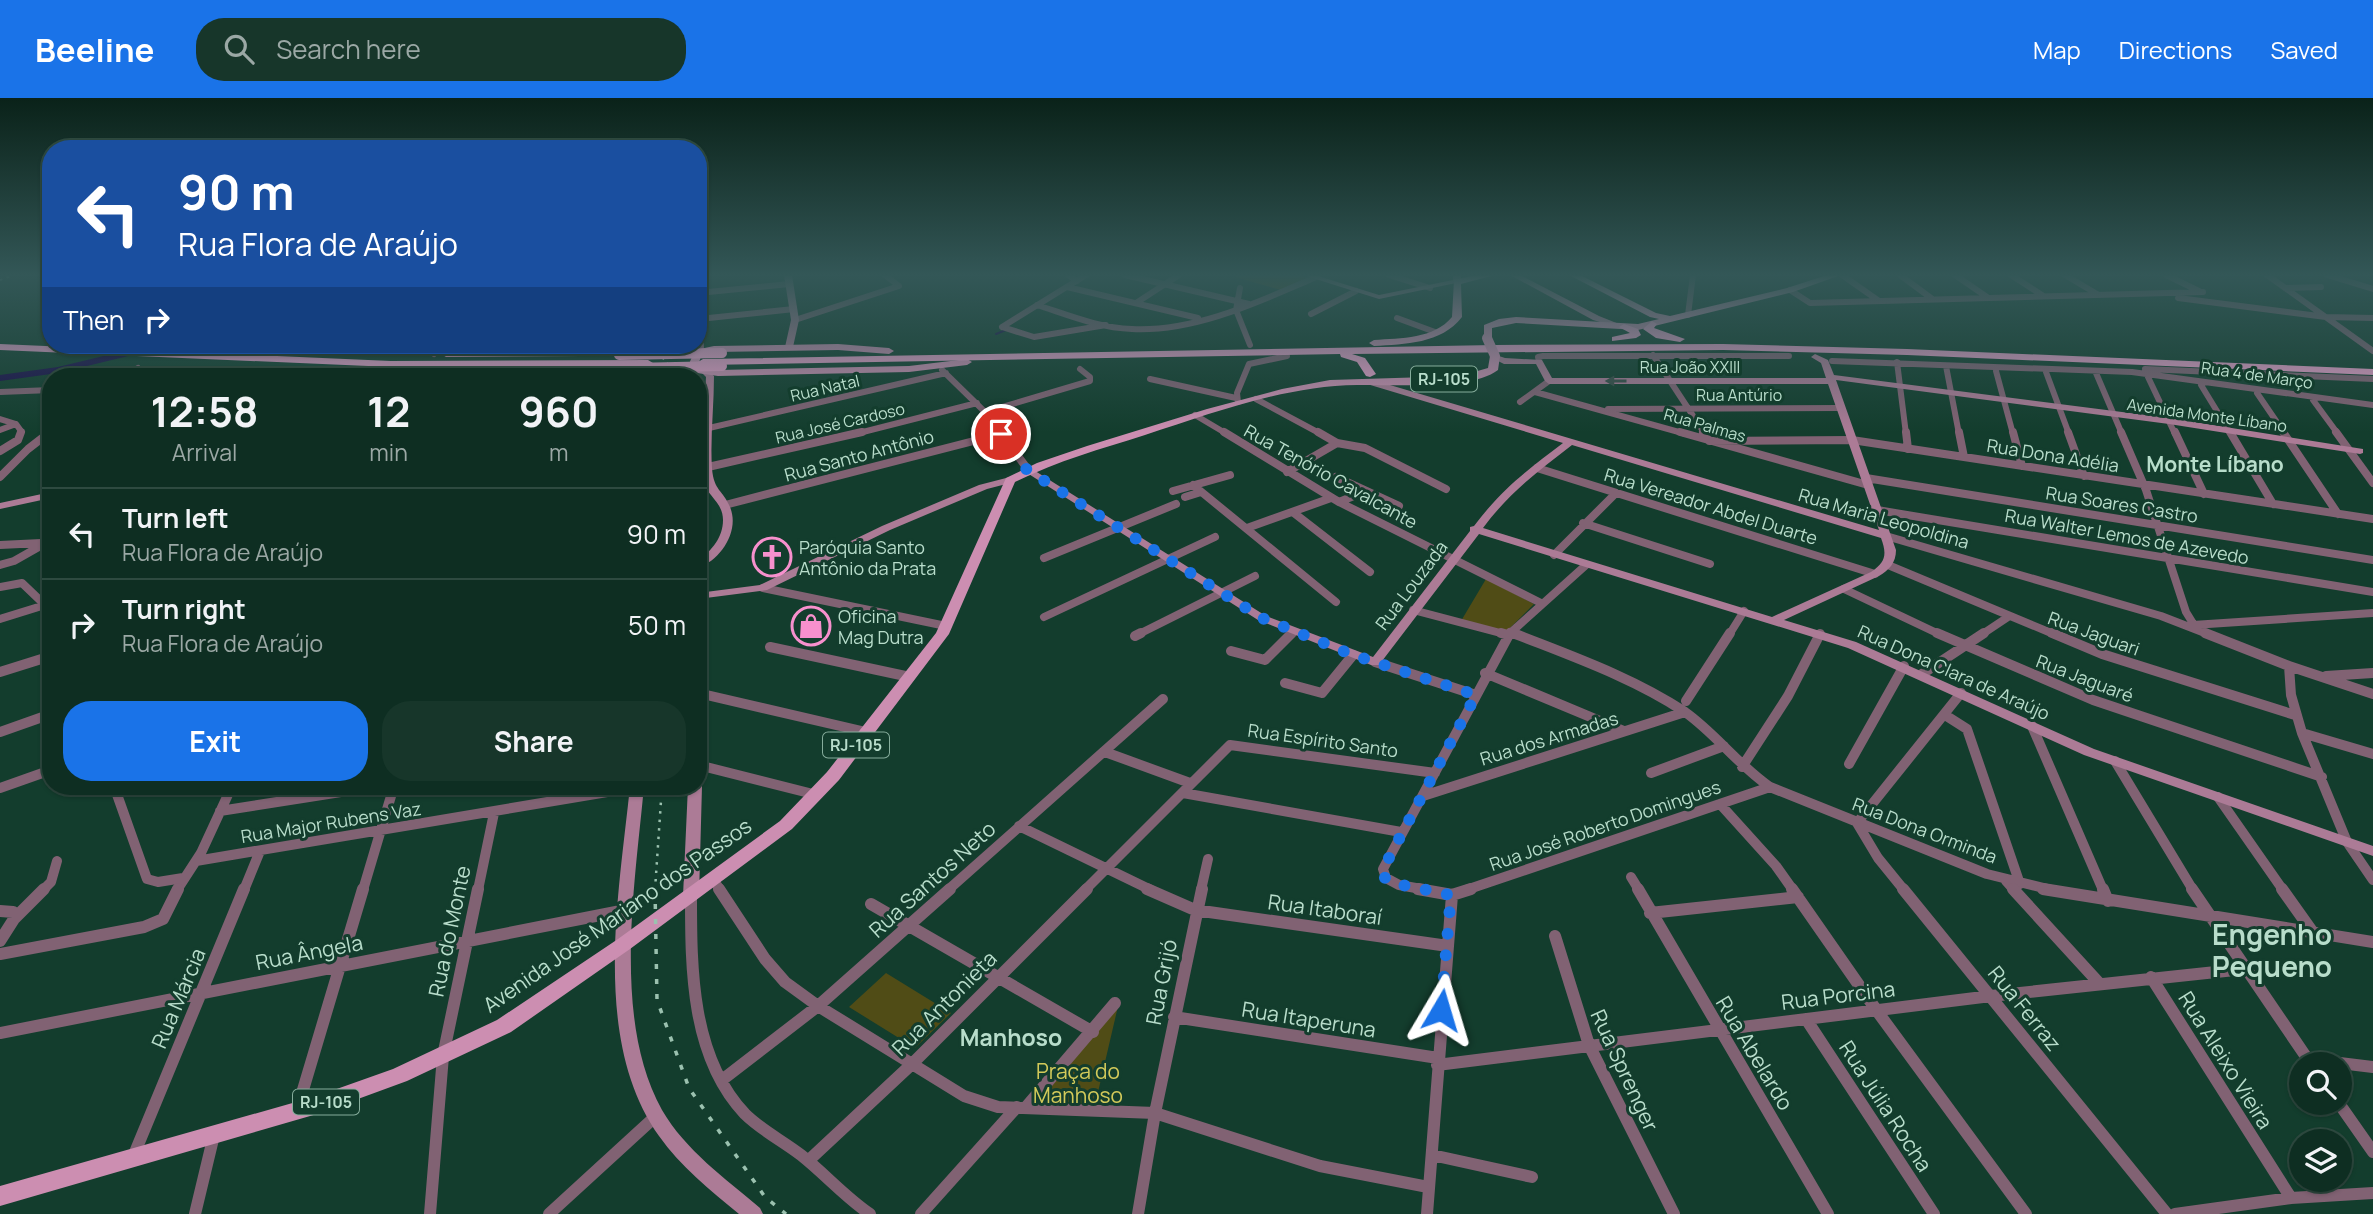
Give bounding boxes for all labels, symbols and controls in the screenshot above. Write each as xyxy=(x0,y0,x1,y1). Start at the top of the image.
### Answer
search box xyxy=(196,18,686,81)
text: Beeline xyxy=(35,27,154,72)
icon: search xyxy=(220,30,258,68)
text: Search here xyxy=(276,31,421,67)
text: Map xyxy=(2033,33,2081,66)
text: Directions xyxy=(2119,33,2232,66)
text: Saved xyxy=(2270,33,2338,66)
text: 90 m xyxy=(178,158,295,225)
icon: left xyxy=(63,168,154,259)
text: Rua Flora de Araújo xyxy=(178,222,458,266)
icon: right xyxy=(138,301,176,339)
text: Then xyxy=(63,302,124,338)
street label: Rua João XXIII xyxy=(1640,356,1740,378)
street label: Rua 4 de Março xyxy=(2200,356,2314,394)
road number: RJ-105 xyxy=(1411,366,1477,392)
street label: Rua Natal xyxy=(788,369,862,407)
one-way arrow xyxy=(1605,375,1627,387)
text: 12:58 xyxy=(150,382,259,440)
text: 12 xyxy=(367,382,410,440)
text: 960 xyxy=(519,382,599,440)
street label: Rua Antúrio xyxy=(1696,384,1782,406)
street label: Avenida Monte Líbano xyxy=(2126,393,2288,437)
street label: Rua José Cardoso xyxy=(773,397,907,449)
street label: Rua Palmas xyxy=(1661,403,1749,447)
pin xyxy=(971,404,1031,464)
icon: arrive xyxy=(982,415,1020,453)
street label: Rua Tenório Cavalcante xyxy=(1240,418,1422,534)
street label: Rua Santo Antônio xyxy=(782,424,936,486)
street label: Rua Dona Adélia xyxy=(1985,433,2121,477)
text: Arrival xyxy=(172,436,237,468)
text: min xyxy=(369,436,408,468)
text: m xyxy=(549,436,568,468)
district label: Monte Líbano xyxy=(2146,450,2284,478)
street label: Rua Vereador Abdel Duarte xyxy=(1601,462,1821,550)
street label: Rua Soares Castro xyxy=(2044,480,2200,528)
street label: Rua Maria Leopoldina xyxy=(1796,482,1972,554)
text: Turn left xyxy=(122,500,229,536)
street label: Rua Walter Lemos de Azevedo xyxy=(2003,503,2251,569)
icon: left xyxy=(63,515,101,553)
text: 90 m xyxy=(627,516,686,552)
place label: Paróquia Santo Antônio da Prata xyxy=(799,535,936,580)
text: Rua Flora de Araújo xyxy=(122,536,323,568)
church icon: Paróquia Santo Antônio da Prata xyxy=(751,536,793,578)
street label: Rua Louzada xyxy=(1370,536,1452,634)
text: Turn right xyxy=(122,591,246,627)
place label: Oficina Mag Dutra xyxy=(838,604,924,649)
shop icon: Oficina Mag Dutra xyxy=(790,605,832,647)
street label: Rua Jaguari xyxy=(2045,605,2143,661)
icon: right xyxy=(63,606,101,644)
text: 50 m xyxy=(628,607,686,643)
street label: Rua Dona Clara de Araújo xyxy=(1854,619,2054,725)
text: Rua Flora de Araújo xyxy=(122,627,323,659)
street label: Rua Jaguaré xyxy=(2033,648,2137,708)
button: Exit xyxy=(63,701,368,781)
button: Share xyxy=(382,701,686,781)
street label: Rua dos Armadas xyxy=(1477,706,1621,770)
street label: Rua Espírito Santo xyxy=(1246,718,1400,762)
road number: RJ-105 xyxy=(823,732,889,758)
street label: Rua José Roberto Domingues xyxy=(1486,774,1724,876)
street label: Rua Dona Orminda xyxy=(1849,791,2001,869)
street label: Rua Major Rubens Vaz xyxy=(239,796,423,848)
street label: Avenida José Mariano dos Passos xyxy=(477,811,757,1019)
street label: Rua Santos Neto xyxy=(863,815,1001,943)
street label: Rua do Monte xyxy=(421,863,477,999)
street label: Rua Itaboraí xyxy=(1266,887,1384,931)
district label: Engenho Pequeno xyxy=(2212,915,2332,985)
street label: Rua Ângela xyxy=(253,928,365,976)
street label: Rua Grijó xyxy=(1139,937,1183,1027)
street label: Rua Márcia xyxy=(144,944,212,1052)
street label: Rua Antonieta xyxy=(885,944,1003,1062)
street label: Rua Ferraz xyxy=(1982,960,2068,1056)
position arrow xyxy=(1404,973,1478,1047)
street label: Rua Porcina xyxy=(1780,974,1896,1016)
street label: Rua Aleixo Vieira xyxy=(2172,986,2280,1134)
street label: Rua Abelardo xyxy=(1710,991,1800,1115)
street label: Rua Itaperuna xyxy=(1240,995,1378,1043)
street label: Rua Sprenger xyxy=(1585,1005,1666,1136)
district label: Manhoso xyxy=(960,1021,1062,1053)
street label: Rua Júlia Rocha xyxy=(1833,1035,1939,1177)
map controls xyxy=(2289,1052,2352,1192)
button: search xyxy=(2289,1052,2352,1115)
park label: Praça do Manhoso xyxy=(1033,1057,1123,1109)
road number: RJ-105 xyxy=(293,1090,359,1114)
button: layers xyxy=(2289,1129,2352,1192)

